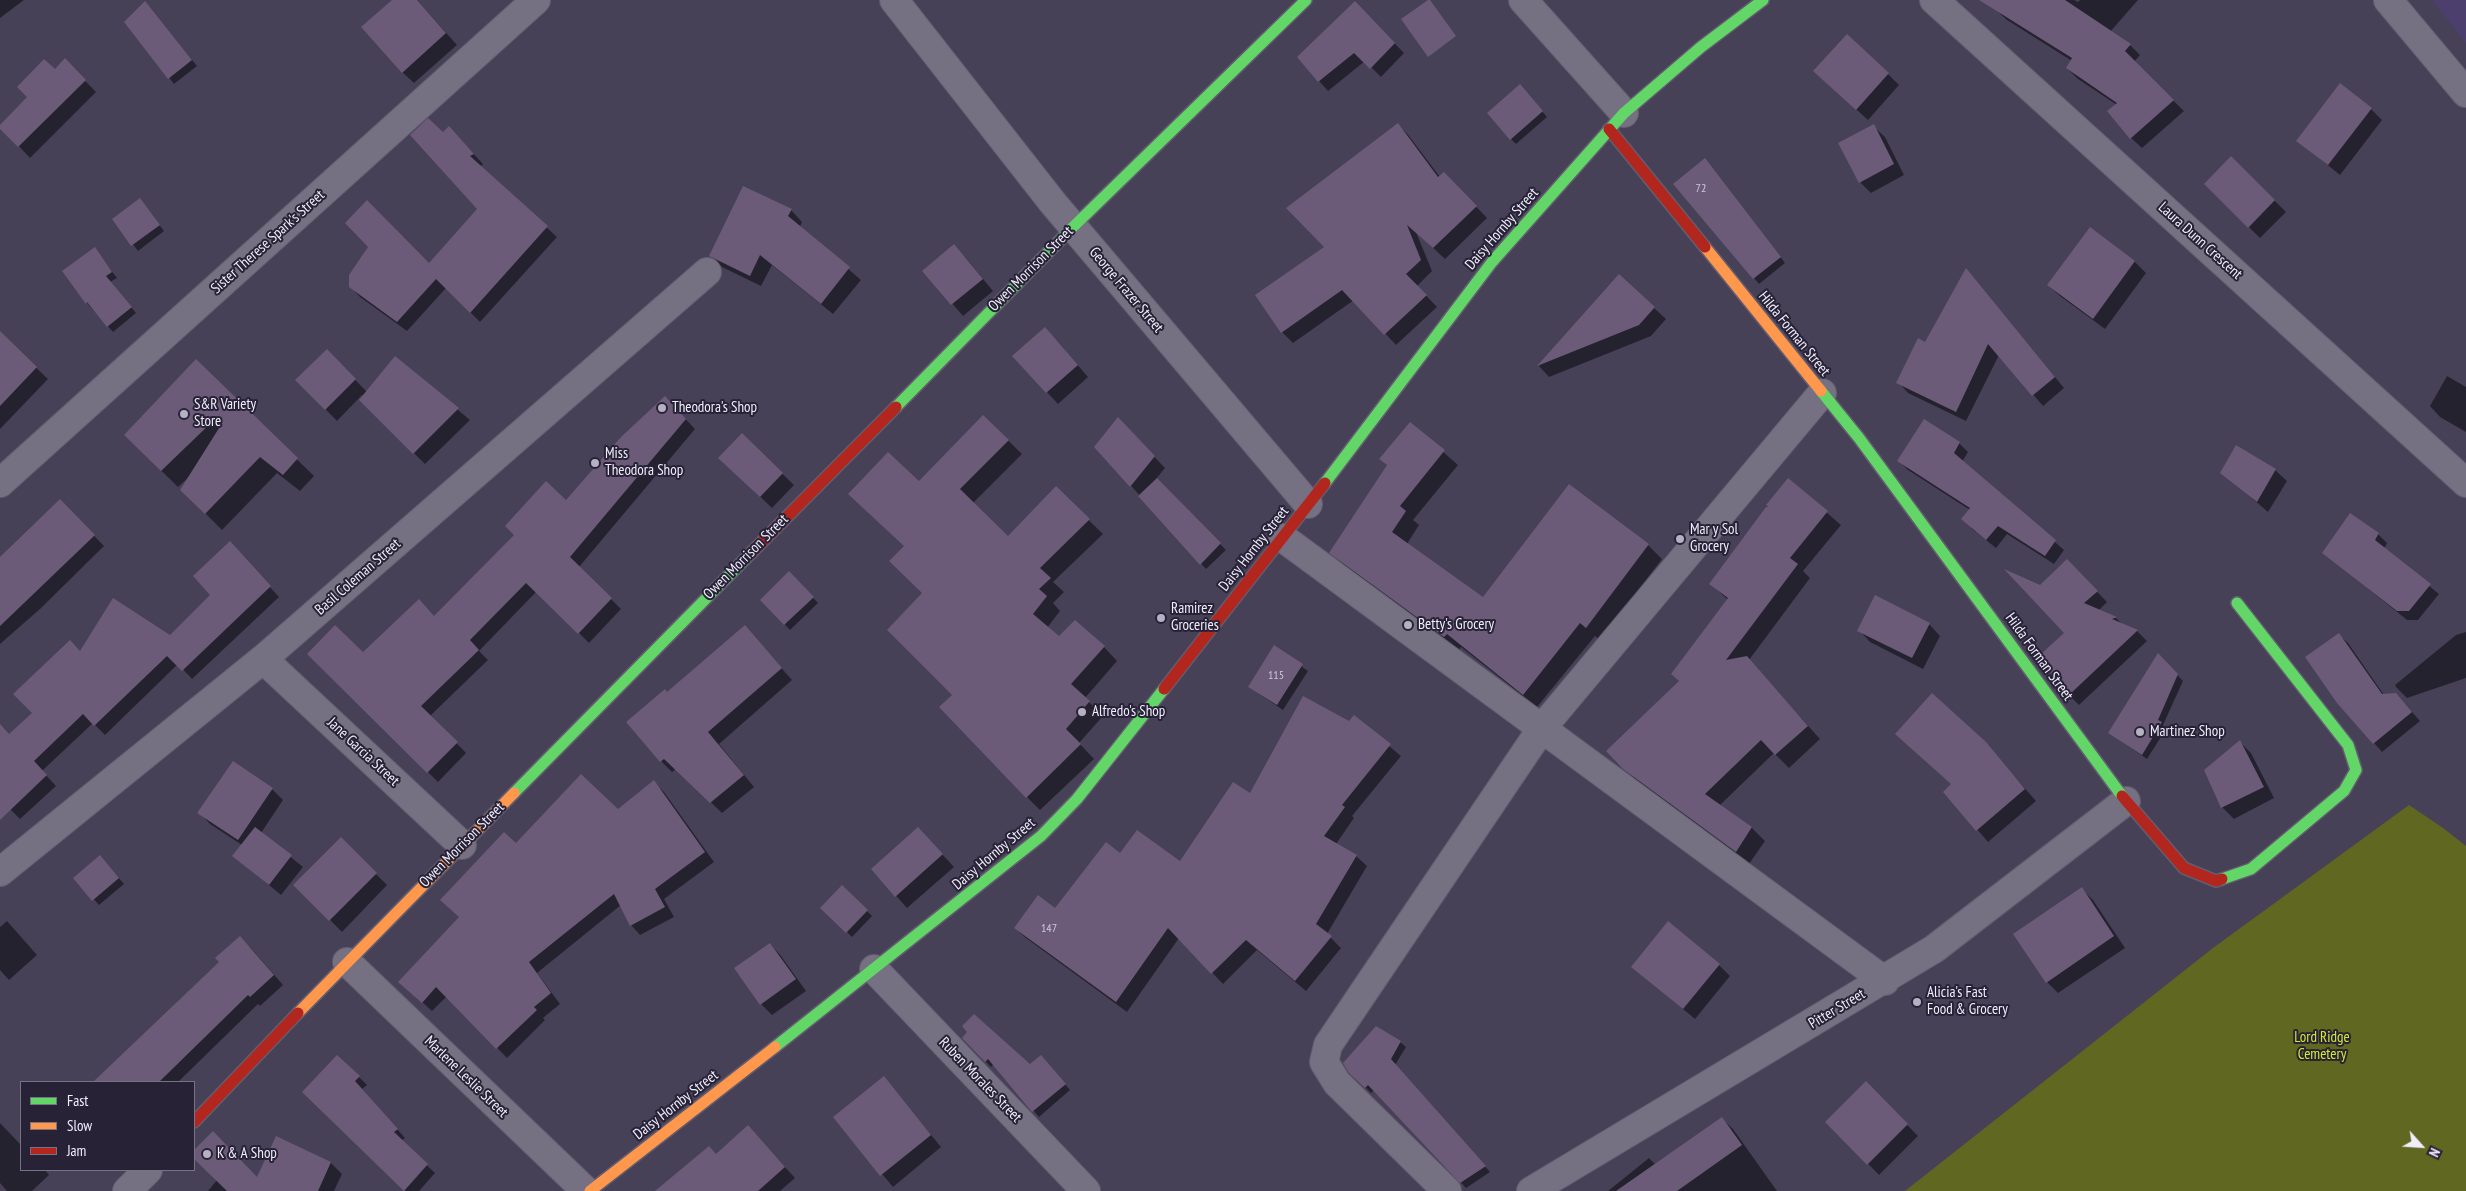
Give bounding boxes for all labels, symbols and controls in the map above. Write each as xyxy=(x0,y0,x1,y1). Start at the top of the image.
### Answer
house number: 72 xyxy=(1696,182,1706,196)
street label: Daisy Hornby Street xyxy=(1462,184,1542,274)
street label: Sister Therese Spark's Street xyxy=(208,186,328,298)
street label: Laura Dunn Crescent xyxy=(2154,199,2246,283)
street label: Owen Morrison Street xyxy=(985,223,1077,315)
street label: George Frazer Street xyxy=(1085,244,1167,336)
street label: Hilda Forman Street xyxy=(1754,288,1834,380)
place label: S&R Variety Store xyxy=(194,396,256,431)
place label: Theodora's Shop xyxy=(672,399,757,417)
marker: Theodora's Shop xyxy=(656,402,668,414)
marker: S&R Variety Store xyxy=(178,408,190,420)
place label: Miss Theodora Shop xyxy=(605,445,683,480)
marker: Miss Theodora Shop xyxy=(589,457,601,469)
street label: Daisy Hornby Street xyxy=(1215,503,1293,595)
street label: Owen Morrison Street xyxy=(700,511,792,603)
place label: Mar y Sol Grocery xyxy=(1690,521,1738,556)
marker: Mar y Sol Grocery xyxy=(1674,533,1686,545)
street label: Basil Coleman Street xyxy=(312,535,404,619)
place label: Ramirez Groceries xyxy=(1171,600,1219,635)
street label: Hilda Forman Street xyxy=(2001,610,2077,704)
marker: Ramirez Groceries xyxy=(1155,612,1167,624)
place label: Betty's Grocery xyxy=(1418,616,1494,634)
marker: Betty's Grocery xyxy=(1402,619,1414,631)
house number: 115 xyxy=(1268,669,1284,683)
place label: Alfredo's Shop xyxy=(1092,703,1165,721)
marker: Alfredo's Shop xyxy=(1076,706,1088,718)
street label: Jane Garcia Street xyxy=(323,714,403,790)
place label: Martinez Shop xyxy=(2150,723,2225,741)
marker: Martinez Shop xyxy=(2134,726,2146,738)
street label: Owen Morrison Street xyxy=(416,799,508,891)
street label: Daisy Hornby Street xyxy=(949,814,1039,894)
house number: 147 xyxy=(1041,922,1057,936)
place label: Alicia's Fast Food & Grocery xyxy=(1927,984,2008,1019)
street label: Pitter Street xyxy=(1805,985,1869,1033)
marker: Alicia's Fast Food & Grocery xyxy=(1911,996,1923,1008)
park label: Lord Ridge Cemetery xyxy=(2294,1029,2350,1064)
street label: Marlene Leslie Street xyxy=(420,1033,512,1121)
street label: Ruben Morales Street xyxy=(935,1034,1025,1126)
street label: Daisy Hornby Street xyxy=(630,1066,722,1144)
legend xyxy=(20,1081,195,1171)
text: Fast xyxy=(67,1091,88,1110)
text: Slow xyxy=(67,1116,92,1135)
north arrow xyxy=(2396,1121,2446,1171)
text: Jam xyxy=(67,1141,86,1160)
place label: K & A Shop xyxy=(217,1145,277,1163)
text: N xyxy=(2425,1145,2444,1160)
marker: K & A Shop xyxy=(201,1148,213,1160)

